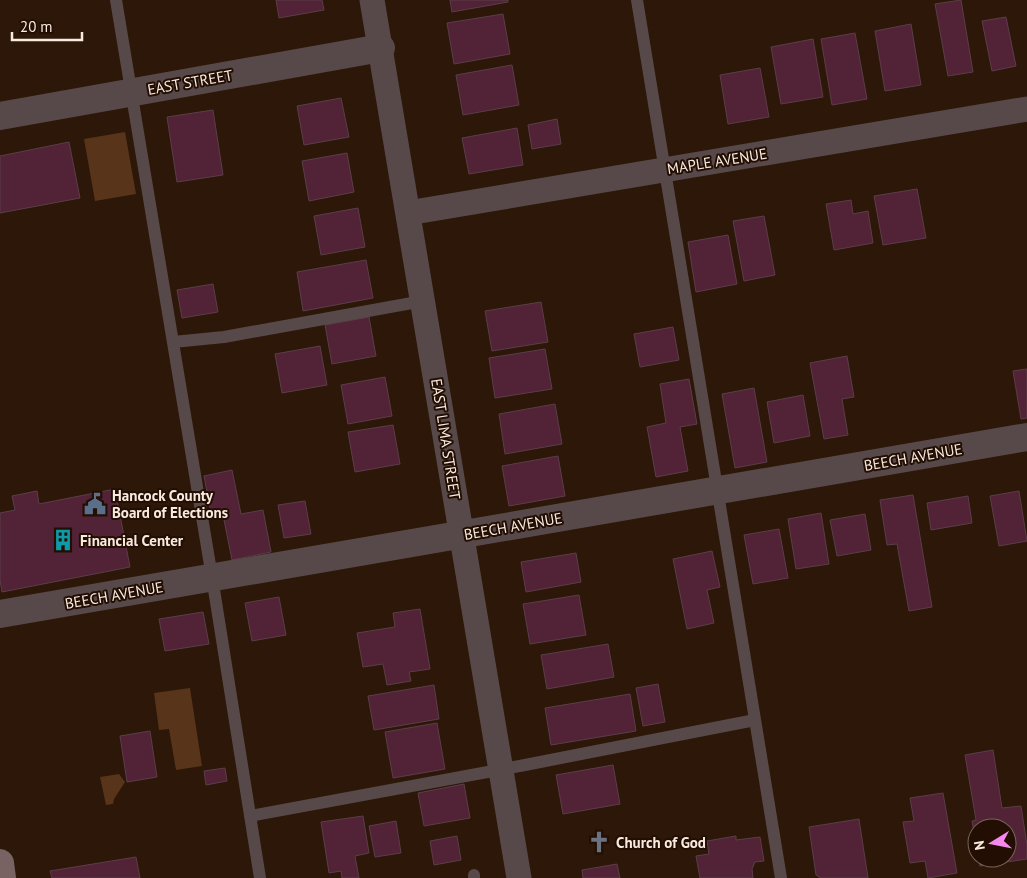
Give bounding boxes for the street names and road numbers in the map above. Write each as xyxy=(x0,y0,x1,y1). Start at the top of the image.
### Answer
street label: EAST STREET xyxy=(146,65,235,99)
street label: MAPLE AVENUE xyxy=(666,144,768,178)
street label: EAST LIMA STREET xyxy=(427,377,465,502)
street label: BEECH AVENUE xyxy=(862,439,964,475)
street label: BEECH AVENUE xyxy=(462,508,564,544)
street label: BEECH AVENUE xyxy=(63,577,165,613)

